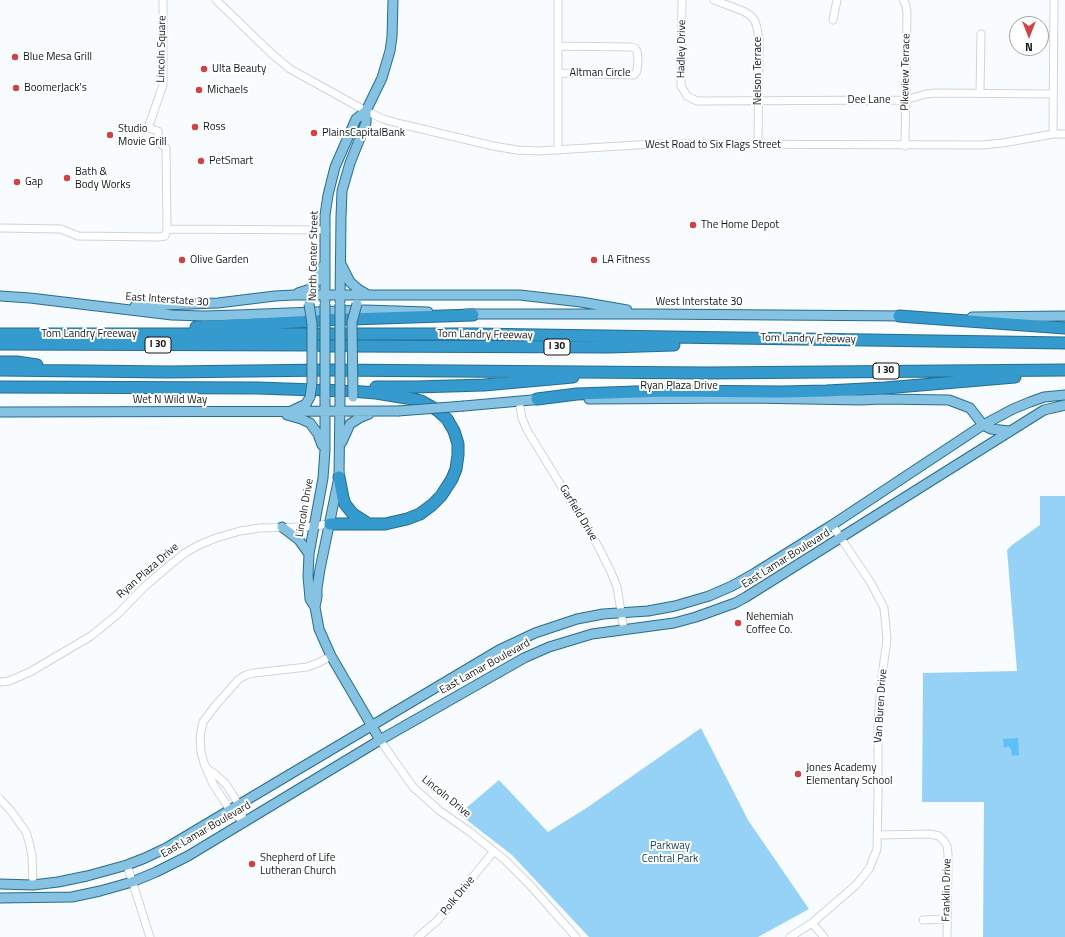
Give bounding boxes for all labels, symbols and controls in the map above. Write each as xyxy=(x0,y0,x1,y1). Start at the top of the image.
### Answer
street label: Lincoln Square xyxy=(155,15,169,83)
north arrow xyxy=(1009,16,1049,56)
street label: Hadley Drive xyxy=(675,20,689,78)
street label: Pikeview Terrace xyxy=(899,33,913,111)
street label: Nelson Terrace xyxy=(751,37,765,105)
text: N xyxy=(1025,39,1033,55)
place label: Blue Mesa Grill xyxy=(23,50,92,64)
marker: Blue Mesa Grill xyxy=(10,52,20,62)
place label: Ulta Beauty xyxy=(212,62,266,76)
marker: Ulta Beauty xyxy=(199,64,209,74)
street label: Altman Circle xyxy=(570,66,630,80)
place label: BoomerJack's xyxy=(24,81,87,95)
marker: BoomerJack's xyxy=(11,83,21,93)
place label: Michaels xyxy=(207,83,248,97)
marker: Michaels xyxy=(194,85,204,95)
street label: Dee Lane xyxy=(848,93,890,107)
place label: Ross xyxy=(203,120,226,134)
place label: Studio Movie Grill xyxy=(118,122,167,148)
marker: Ross xyxy=(190,122,200,132)
place label: PlainsCapitalBank xyxy=(322,126,405,140)
marker: PlainsCapitalBank xyxy=(309,128,319,138)
marker: Studio Movie Grill xyxy=(105,130,115,140)
street label: West Road to Six Flags Street xyxy=(645,138,781,152)
place label: PetSmart xyxy=(209,154,253,168)
marker: PetSmart xyxy=(196,156,206,166)
place label: Bath & Body Works xyxy=(75,165,131,191)
marker: Bath & Body Works xyxy=(62,173,72,183)
place label: Gap xyxy=(25,175,43,189)
marker: Gap xyxy=(12,177,22,187)
street label: North Center Street xyxy=(307,211,321,301)
place label: The Home Depot xyxy=(701,218,779,232)
marker: The Home Depot xyxy=(688,220,698,230)
place label: Olive Garden xyxy=(190,253,249,267)
place label: LA Fitness xyxy=(602,253,650,267)
marker: Olive Garden xyxy=(177,255,187,265)
marker: LA Fitness xyxy=(589,255,599,265)
street label: East Interstate 30 xyxy=(125,291,209,309)
street label: West Interstate 30 xyxy=(656,295,742,309)
street label: Tom Landry Freeway xyxy=(41,327,137,341)
street label: Tom Landry Freeway xyxy=(437,328,533,342)
street label: Tom Landry Freeway xyxy=(760,332,856,346)
road number: I 30 xyxy=(145,337,171,353)
road number: I 30 xyxy=(544,339,570,355)
road number: I 30 xyxy=(873,363,899,379)
street label: Ryan Plaza Drive xyxy=(640,379,718,393)
street label: Wet N Wild Way xyxy=(133,393,207,407)
street label: Lincoln Drive xyxy=(293,478,317,538)
street label: Garfield Drive xyxy=(556,483,600,543)
street label: East Lamar Boulevard xyxy=(740,527,832,591)
street label: Ryan Plaza Drive xyxy=(114,541,182,601)
place label: Nehemiah Coffee Co. xyxy=(746,610,793,636)
marker: Nehemiah Coffee Co. xyxy=(733,618,743,628)
street label: East Lamar Boulevard xyxy=(437,637,533,697)
street label: Van Buren Drive xyxy=(872,669,890,743)
place label: Jones Academy Elementary School xyxy=(806,761,893,787)
marker: Jones Academy Elementary School xyxy=(793,769,803,779)
street label: Lincoln Drive xyxy=(419,773,473,821)
street label: East Lamar Boulevard xyxy=(159,799,253,861)
park label: Parkway Central Park xyxy=(642,839,698,865)
place label: Shepherd of Life Lutheran Church xyxy=(260,851,336,877)
street label: Franklin Drive xyxy=(940,858,954,922)
marker: Shepherd of Life Lutheran Church xyxy=(247,859,257,869)
street label: Polk Drive xyxy=(438,874,478,918)

